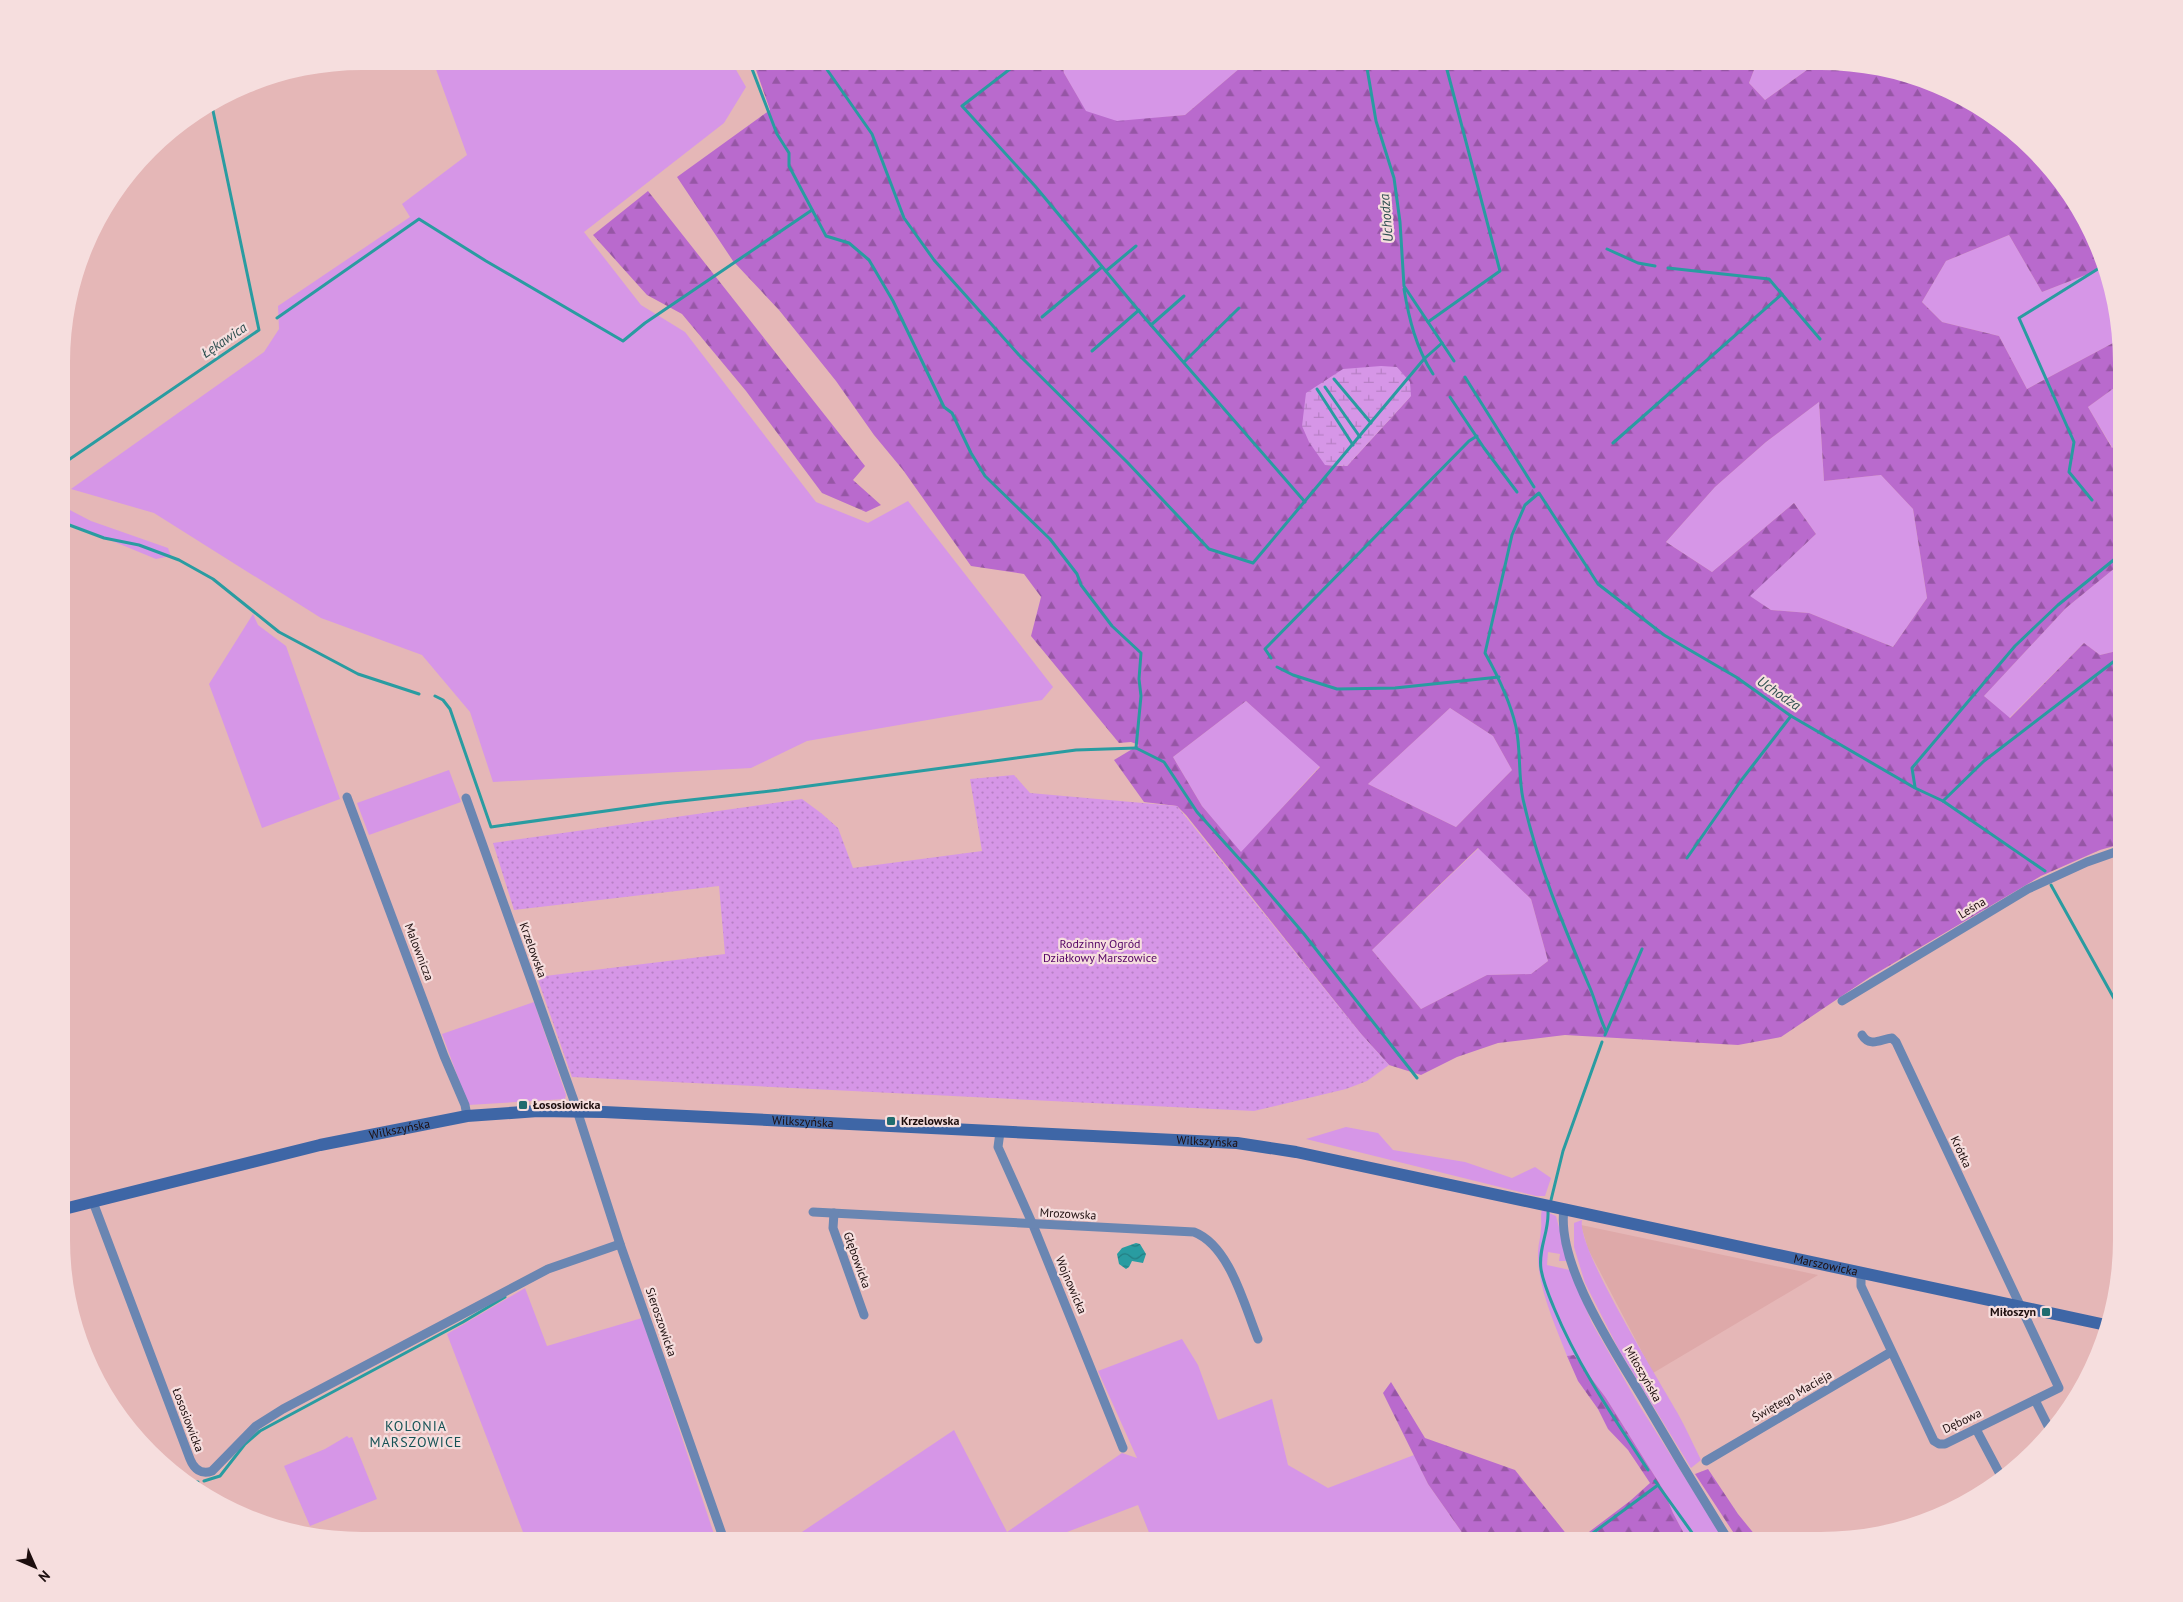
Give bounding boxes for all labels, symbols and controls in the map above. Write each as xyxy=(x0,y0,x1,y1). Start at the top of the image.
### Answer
water label: Uchodza xyxy=(1375,193,1397,243)
water label: Łękawica xyxy=(198,318,250,362)
water label: Uchodza xyxy=(1754,672,1804,714)
street label: Leśna xyxy=(1955,894,1988,922)
street label: Krzelowska xyxy=(517,920,550,980)
street label: Malownicza xyxy=(402,921,437,983)
park label: Rodzinny Ogród Działkowy Marszowice xyxy=(1043,936,1157,965)
place label: Łososiowicka xyxy=(533,1097,600,1112)
marker: Łososiowicka xyxy=(517,1099,529,1111)
street label: Wilkszyńska xyxy=(772,1112,834,1130)
place label: Krzelowska xyxy=(901,1113,959,1128)
street label: Wilkszyńska xyxy=(368,1115,431,1142)
marker: Krzelowska xyxy=(885,1115,897,1127)
street label: Wilkszyńska xyxy=(1176,1132,1239,1150)
street label: Krótka xyxy=(1948,1134,1975,1170)
street label: Mrozowska xyxy=(1039,1205,1097,1222)
street label: Głębowicka xyxy=(840,1230,875,1290)
street label: Marszowicka xyxy=(1792,1250,1859,1279)
street label: Wojnowicka xyxy=(1053,1254,1090,1316)
street label: Sieroszowicka xyxy=(643,1285,680,1358)
place label: Miłoszyn xyxy=(1990,1304,2036,1319)
marker: Miłoszyn xyxy=(2040,1306,2052,1318)
street label: Miłoszyńska xyxy=(1621,1343,1665,1404)
street label: Świętego Macieja xyxy=(1749,1367,1834,1425)
street label: Łososiowicka xyxy=(169,1386,208,1454)
street label: Dębowa xyxy=(1940,1405,1984,1436)
district label: KOLONIA MARSZOWICE xyxy=(370,1417,462,1451)
north arrow xyxy=(10,1542,60,1592)
text: N xyxy=(35,1567,54,1586)

